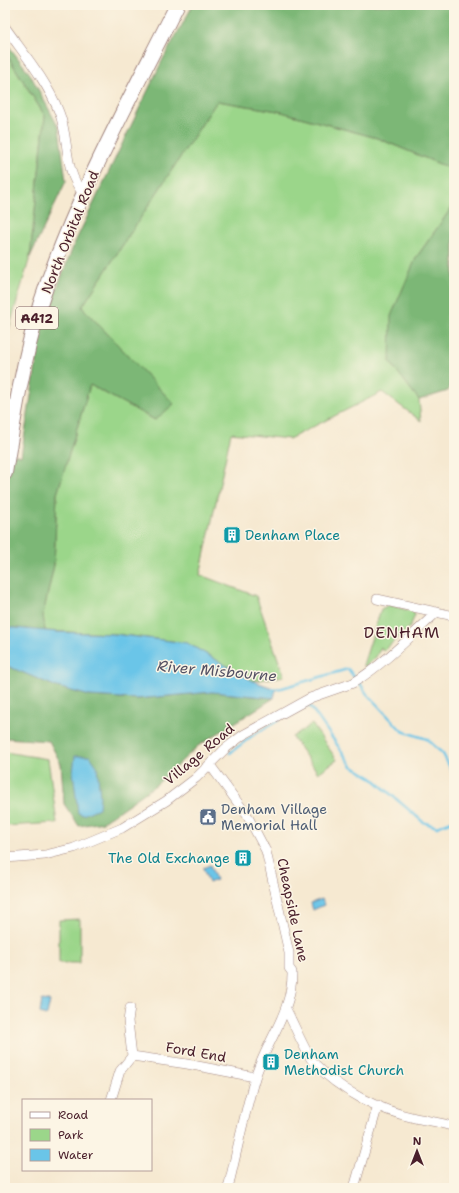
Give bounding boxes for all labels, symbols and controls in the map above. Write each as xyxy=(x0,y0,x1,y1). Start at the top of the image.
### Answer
street label: North Orbital Road xyxy=(37,168,103,296)
road number: A412 xyxy=(16,307,58,329)
building icon: Denham Place xyxy=(222,525,242,545)
place label: Denham Place xyxy=(245,526,340,544)
district label: DENHAM xyxy=(364,622,440,643)
water label: River Misbourne xyxy=(156,656,278,686)
street label: Village Road xyxy=(160,719,238,789)
place label: Denham Village Memorial Hall xyxy=(221,800,327,834)
public building icon: Denham Village Memorial Hall xyxy=(198,807,218,827)
building icon: The Old Exchange xyxy=(233,848,253,868)
place label: The Old Exchange xyxy=(108,849,230,867)
street label: Cheapside Lane xyxy=(273,856,313,964)
street label: Ford End xyxy=(164,1038,228,1066)
place label: Denham Methodist Church xyxy=(284,1045,404,1079)
building icon: Denham Methodist Church xyxy=(261,1052,281,1072)
legend xyxy=(22,1099,152,1171)
text: Road xyxy=(58,1107,89,1123)
text: Park xyxy=(58,1127,84,1143)
north arrow xyxy=(397,1131,437,1171)
text: N xyxy=(413,1134,422,1149)
text: Water xyxy=(58,1147,94,1163)

